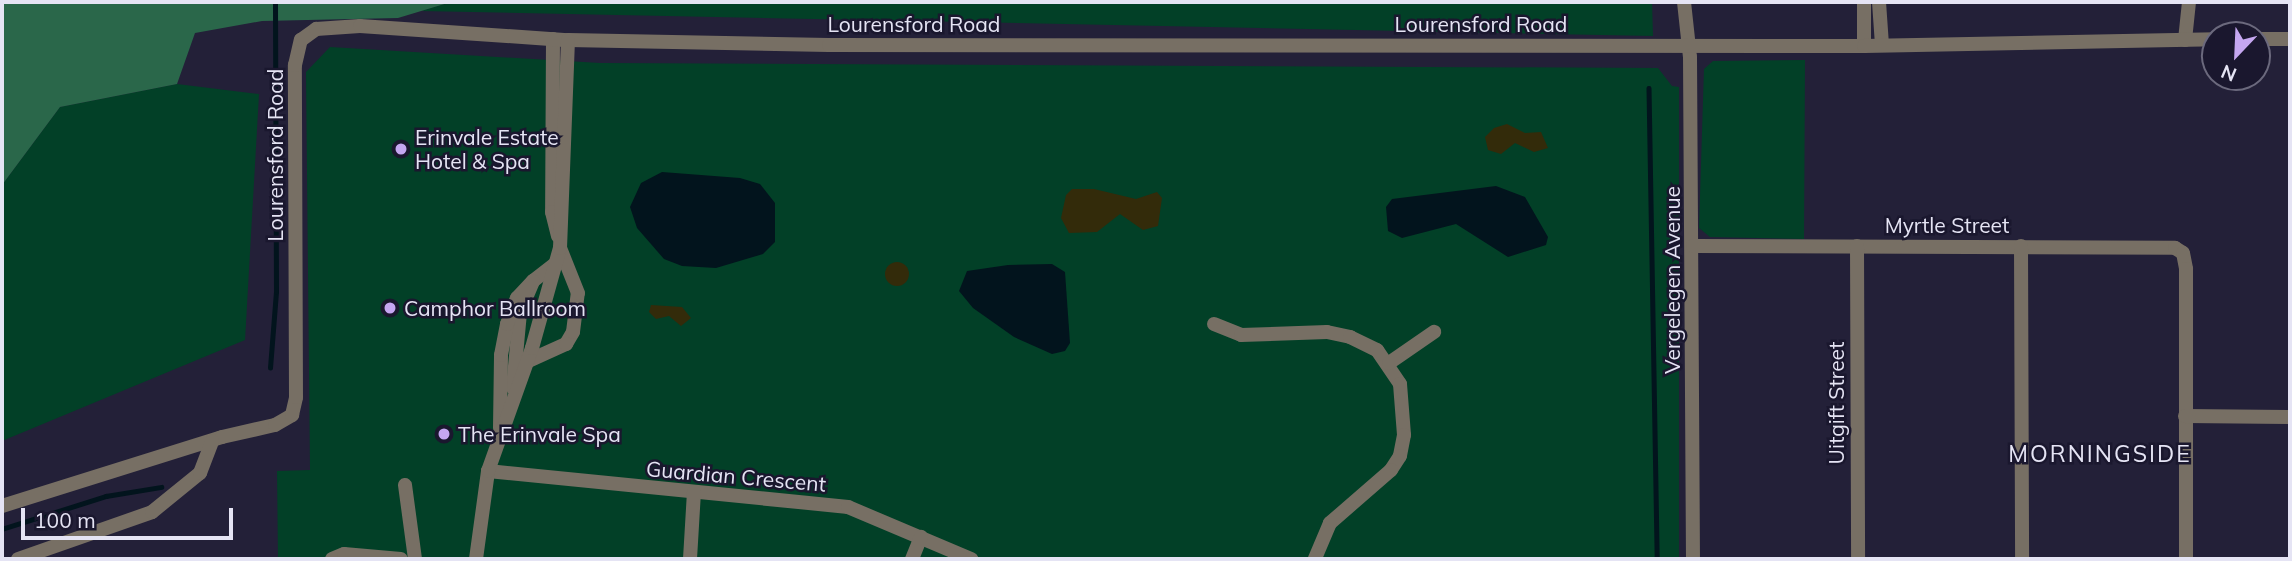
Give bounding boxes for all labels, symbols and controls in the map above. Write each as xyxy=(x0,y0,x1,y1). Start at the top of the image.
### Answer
street label: Lourensford Road xyxy=(828,11,1000,37)
street label: Lourensford Road xyxy=(1395,11,1567,37)
north arrow xyxy=(2201,21,2271,91)
text: N xyxy=(2217,60,2240,87)
street label: Lourensford Road xyxy=(262,69,288,241)
place label: Erinvale Estate Hotel & Spa xyxy=(415,124,559,174)
marker: Erinvale Estate Hotel & Spa xyxy=(393,141,409,157)
street label: Vergelegen Avenue xyxy=(1659,186,1685,374)
street label: Myrtle Street xyxy=(1885,212,2009,238)
place label: Camphor Ballroom xyxy=(404,295,586,321)
marker: Camphor Ballroom xyxy=(382,300,398,316)
street label: Uitgift Street xyxy=(1823,342,1849,464)
place label: The Erinvale Spa xyxy=(458,421,621,447)
marker: The Erinvale Spa xyxy=(436,426,452,442)
district label: MORNINGSIDE xyxy=(2010,440,2190,468)
street label: Guardian Crescent xyxy=(645,456,827,496)
scale bar xyxy=(24,494,236,538)
text: 100 m xyxy=(34,507,96,533)

